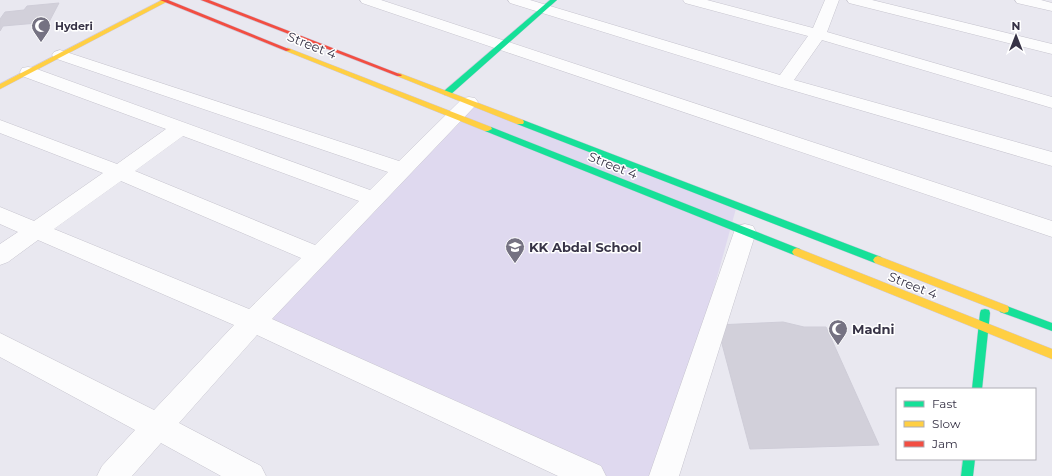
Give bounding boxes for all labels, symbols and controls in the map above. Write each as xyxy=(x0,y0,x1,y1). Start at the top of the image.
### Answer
mosque icon: Hyderi xyxy=(30,15,52,43)
north arrow xyxy=(996,16,1036,56)
place label: Hyderi xyxy=(55,19,93,33)
text: N xyxy=(1012,19,1020,33)
street label: Street 4 xyxy=(285,28,339,62)
street label: Street 4 xyxy=(586,148,640,182)
school or university icon: KK Abdal School xyxy=(504,236,526,264)
place label: KK Abdal School xyxy=(529,239,641,255)
street label: Street 4 xyxy=(886,268,940,302)
mosque icon: Madni xyxy=(827,318,849,346)
place label: Madni xyxy=(852,321,894,337)
legend xyxy=(896,388,1036,460)
text: Fast xyxy=(932,396,957,411)
text: Slow xyxy=(932,416,961,431)
text: Jam xyxy=(931,436,958,451)

